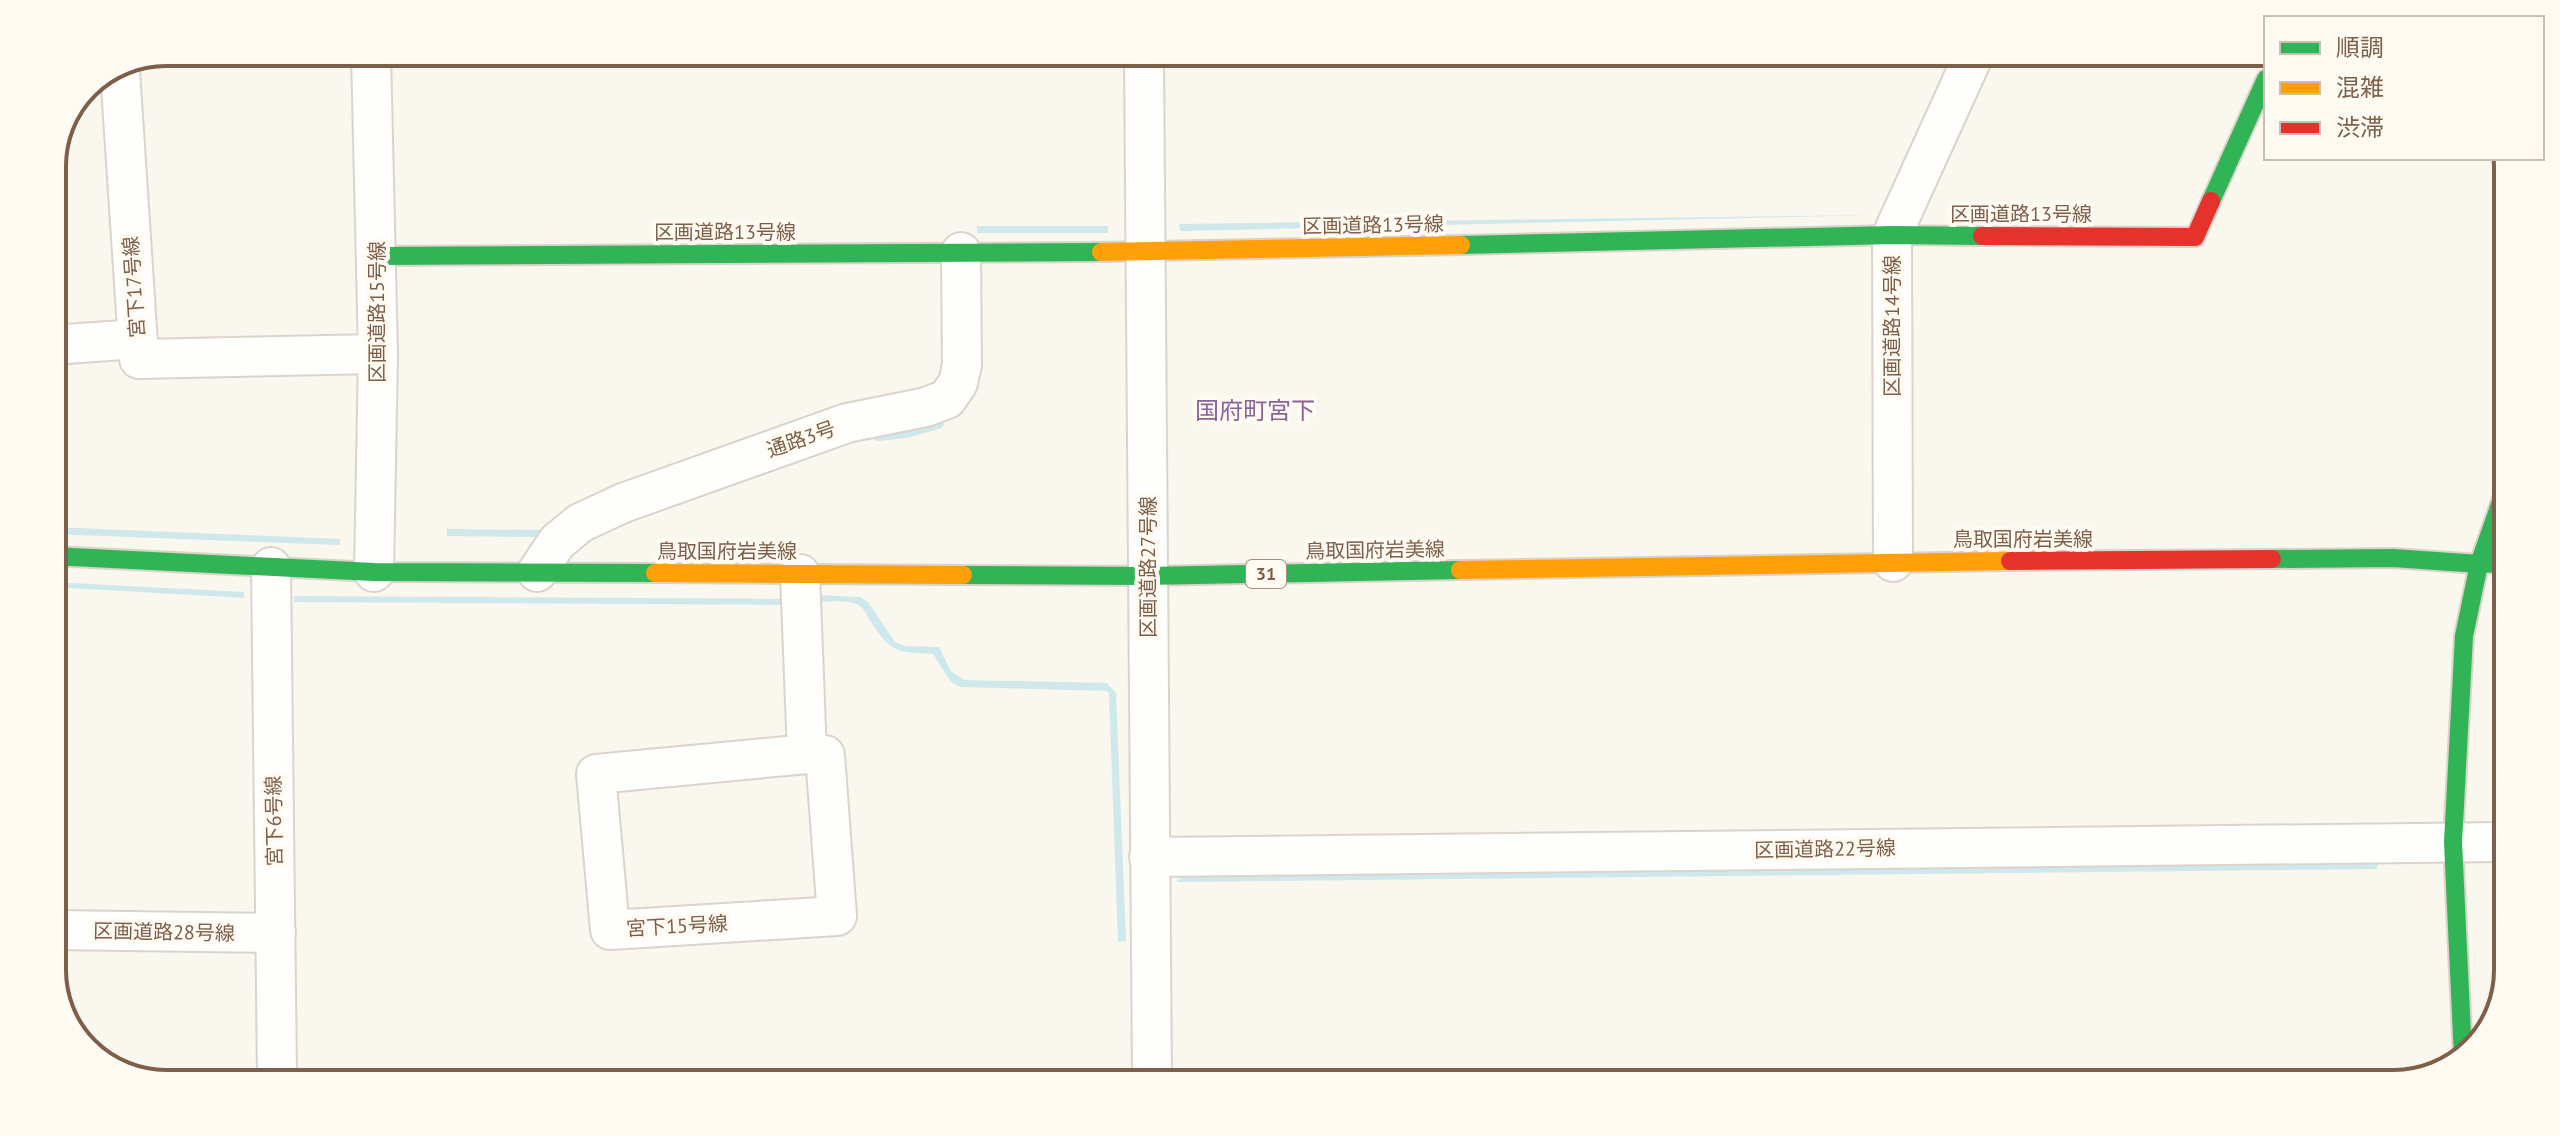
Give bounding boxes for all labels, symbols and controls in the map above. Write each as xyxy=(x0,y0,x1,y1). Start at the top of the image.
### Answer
legend xyxy=(2264,16,2544,160)
text: 順調 xyxy=(2336,32,2384,63)
text: 混雑 xyxy=(2336,72,2384,103)
text: 渋滞 xyxy=(2336,112,2384,143)
street label: 区画道路13号線 xyxy=(1950,201,2092,227)
street label: 区画道路13号線 xyxy=(1302,211,1444,239)
street label: 区画道路13号線 xyxy=(654,219,796,245)
street label: 宮下17号線 xyxy=(117,235,151,339)
street label: 区画道路15号線 xyxy=(364,241,390,383)
street label: 区画道路14号線 xyxy=(1879,255,1905,397)
district label: 国府町宮下 xyxy=(1195,395,1315,426)
street label: 通路3号 xyxy=(763,415,839,463)
street label: 区画道路27号線 xyxy=(1135,496,1161,638)
street label: 鳥取国府岩美線 xyxy=(1953,526,2093,552)
street label: 鳥取国府岩美線 xyxy=(1305,536,1445,564)
street label: 鳥取国府岩美線 xyxy=(657,538,797,564)
road number: 31 xyxy=(1246,560,1286,588)
street label: 宮下6号線 xyxy=(260,775,288,867)
street label: 区画道路22号線 xyxy=(1754,835,1896,863)
street label: 宮下15号線 xyxy=(625,910,729,942)
street label: 区画道路28号線 xyxy=(93,918,235,946)

